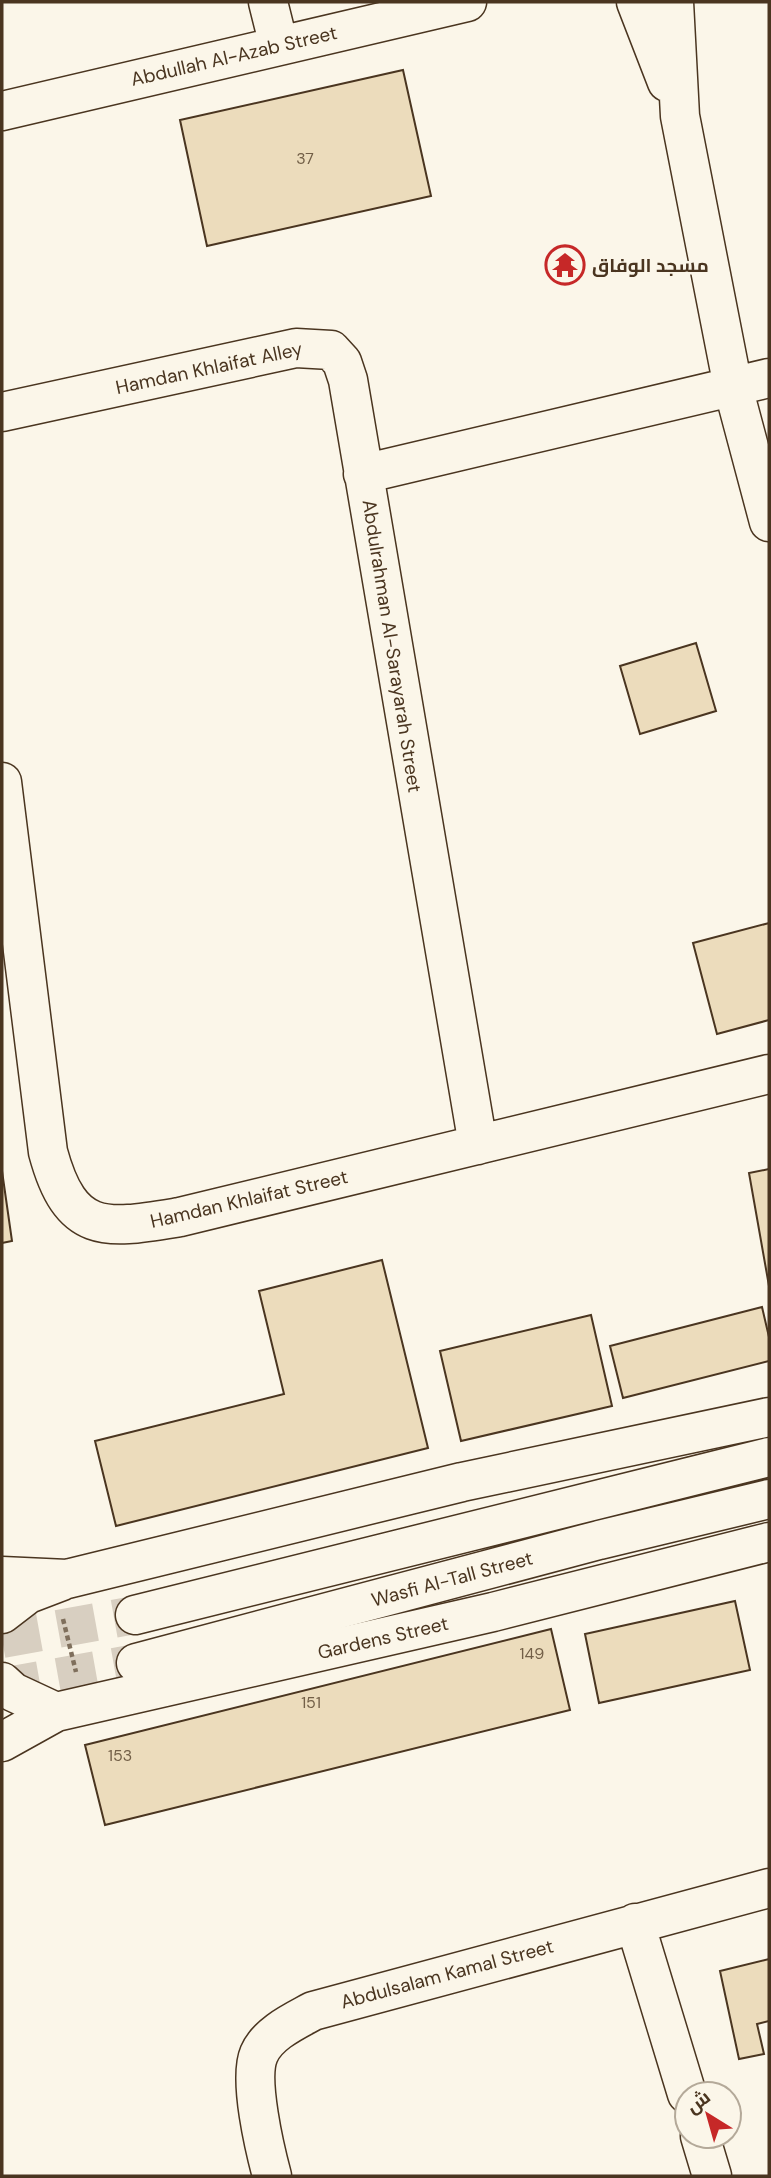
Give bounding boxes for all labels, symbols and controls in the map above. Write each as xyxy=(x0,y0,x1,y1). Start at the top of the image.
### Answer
street label: Abdullah Al-Azab Street xyxy=(128,20,340,92)
house number: 37 xyxy=(296,148,314,169)
temple icon: مسجد الوفاق xyxy=(544,244,586,286)
place label: مسجد الوفاق xyxy=(592,253,709,278)
street label: Hamdan Khlaifat Alley xyxy=(113,336,305,400)
street label: Abdulrahman Al-Sarayarah Street xyxy=(356,498,428,794)
street label: Hamdan Khlaifat Street xyxy=(148,1164,350,1234)
street label: Wasfi Al-Tall Street xyxy=(368,1545,536,1613)
street label: Gardens Street xyxy=(315,1611,451,1665)
house number: 149 xyxy=(520,1643,544,1664)
house number: 151 xyxy=(301,1692,321,1713)
house number: 153 xyxy=(108,1745,132,1766)
street label: Abdulsalam Kamal Street xyxy=(338,1934,556,2014)
north arrow xyxy=(673,2080,743,2150)
text: ش xyxy=(681,2085,715,2119)

